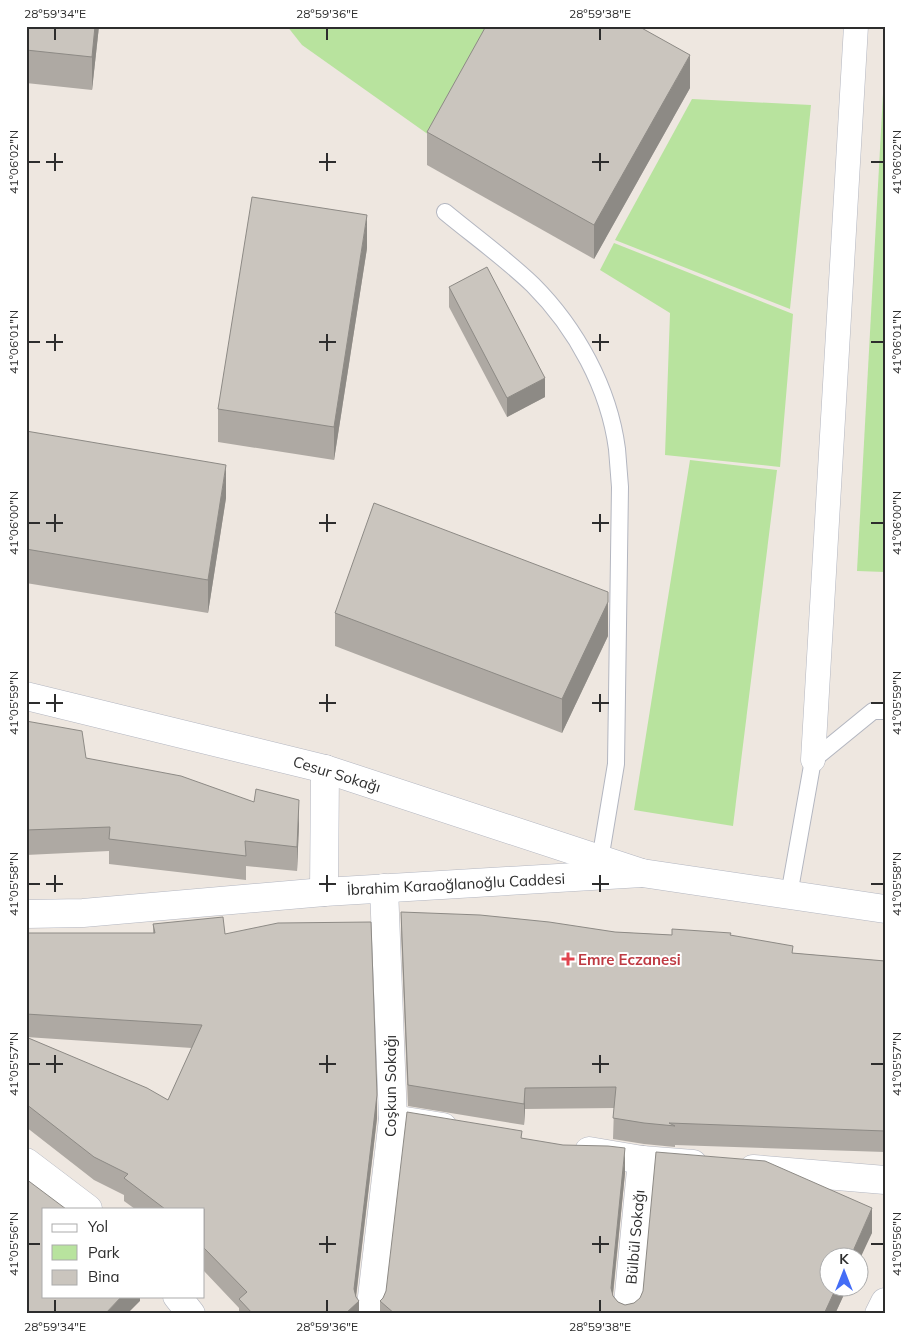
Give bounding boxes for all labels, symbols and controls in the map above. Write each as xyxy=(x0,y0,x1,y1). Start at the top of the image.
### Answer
text: 28°59'34"E xyxy=(24,6,86,21)
text: 28°59'36"E xyxy=(296,6,358,21)
text: 28°59'38"E xyxy=(569,6,631,21)
text: 41°06'02"N xyxy=(6,130,21,194)
text: 41°06'02"N xyxy=(889,130,904,194)
text: 41°06'01"N xyxy=(6,310,21,374)
text: 41°06'01"N xyxy=(889,310,904,374)
text: 41°06'00"N xyxy=(6,491,21,555)
text: 41°06'00"N xyxy=(889,491,904,555)
text: 41°05'59"N xyxy=(6,671,21,735)
text: 41°05'59"N xyxy=(889,671,904,735)
street label: Cesur Sokağı xyxy=(291,752,383,796)
text: 41°05'58"N xyxy=(6,852,21,916)
text: 41°05'58"N xyxy=(889,852,904,916)
street label: İbrahim Karaoğlanoğlu Caddesi xyxy=(346,869,566,899)
place label: Emre Eczanesi xyxy=(578,950,681,969)
marker: Emre Eczanesi xyxy=(562,953,574,965)
text: 41°05'57"N xyxy=(6,1032,21,1096)
text: 41°05'57"N xyxy=(889,1032,904,1096)
street label: Coşkun Sokağı xyxy=(381,1035,400,1137)
street label: Bülbül Sokağı xyxy=(621,1189,649,1285)
legend xyxy=(42,1208,205,1298)
text: 41°05'56"N xyxy=(6,1212,21,1276)
text: 41°05'56"N xyxy=(889,1212,904,1276)
text: Yol xyxy=(87,1217,108,1236)
text: Park xyxy=(88,1243,120,1262)
north arrow xyxy=(818,1248,868,1298)
text: K xyxy=(839,1250,849,1268)
text: Bina xyxy=(88,1267,120,1286)
text: 28°59'34"E xyxy=(24,1319,86,1334)
text: 28°59'36"E xyxy=(296,1319,358,1334)
text: 28°59'38"E xyxy=(569,1319,631,1334)

